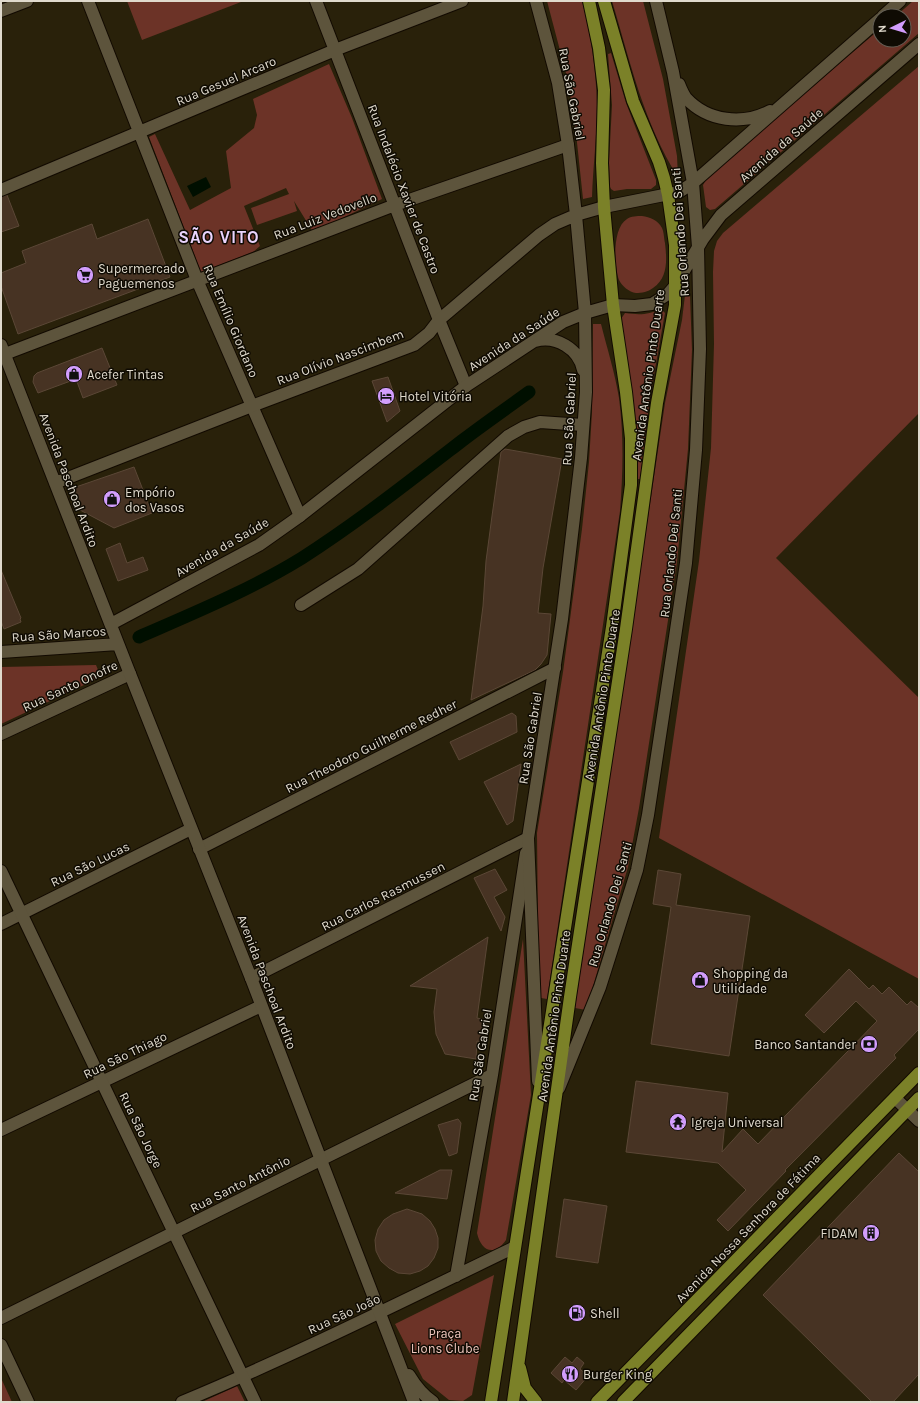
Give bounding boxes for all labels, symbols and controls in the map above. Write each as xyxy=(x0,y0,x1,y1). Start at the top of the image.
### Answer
north arrow xyxy=(872,8,912,48)
text: N xyxy=(876,24,889,33)
street label: Rua São Gabriel xyxy=(556,47,588,141)
street label: Rua Gesuel Arcaro xyxy=(174,53,278,109)
street label: Rua Indalécio Xavier de Castro xyxy=(365,102,443,276)
street label: Avenida da Saúde xyxy=(736,105,826,185)
street label: Rua Orlando Dei Santi xyxy=(668,167,692,297)
street label: Rua Luiz Vedovello xyxy=(271,189,379,243)
district label: SÃO VITO xyxy=(178,227,260,247)
place label: Supermercado Paguemenos xyxy=(98,261,185,291)
street label: Rua Emílio Giordano xyxy=(200,262,262,380)
supermarket icon: Supermercado Paguemenos xyxy=(75,265,95,285)
street label: Avenida Antônio Pinto Duarte xyxy=(629,288,668,462)
street label: Avenida da Saúde xyxy=(466,304,562,374)
street label: Rua Olívio Nascimbem xyxy=(274,326,406,388)
shop icon: Acefer Tintas xyxy=(64,364,84,384)
place label: Acefer Tintas xyxy=(87,367,164,382)
street label: Rua São Gabriel xyxy=(559,372,579,466)
hotel icon: Hotel Vitória xyxy=(376,386,396,406)
place label: Hotel Vitória xyxy=(399,389,472,404)
street label: Avenida Paschoal Ardito xyxy=(36,411,102,549)
place label: Empório dos Vasos xyxy=(125,485,185,515)
street label: Rua Orlando Dei Santi xyxy=(657,488,685,618)
shop icon: Empório dos Vasos xyxy=(102,489,122,509)
street label: Avenida da Saúde xyxy=(173,514,272,580)
street label: Avenida Antônio Pinto Duarte xyxy=(581,608,623,782)
street label: Rua São Marcos xyxy=(11,623,107,645)
street label: Rua Santo Onofre xyxy=(20,657,120,715)
street label: Rua São Gabriel xyxy=(515,691,545,785)
street label: Rua Theodoro Guilherme Redher xyxy=(283,696,459,796)
street label: Rua São Lucas xyxy=(48,838,132,890)
street label: Rua Orlando Dei Santi xyxy=(585,840,635,968)
street label: Rua Carlos Rasmussen xyxy=(319,858,447,934)
street label: Avenida Paschoal Ardito xyxy=(234,913,300,1051)
street label: Avenida Antônio Pinto Duarte xyxy=(535,929,574,1103)
place label: Shopping da Utilidade xyxy=(713,966,788,996)
shop icon: Shopping da Utilidade xyxy=(690,970,710,990)
street label: Rua São Gabriel xyxy=(465,1008,495,1102)
street label: Rua São Thiago xyxy=(81,1028,169,1082)
bank icon: Banco Santander xyxy=(859,1034,879,1054)
place label: Banco Santander xyxy=(754,1037,856,1052)
street label: Rua São Jorge xyxy=(116,1090,166,1170)
temple icon: Igreja Universal xyxy=(668,1112,688,1132)
place label: Igreja Universal xyxy=(691,1115,783,1130)
street label: Avenida Nossa Senhora de Fátima xyxy=(673,1150,823,1306)
street label: Rua Santo Antônio xyxy=(188,1152,292,1216)
building icon: FIDAM xyxy=(861,1223,881,1243)
place label: FIDAM xyxy=(820,1226,858,1241)
street label: Rua São João xyxy=(306,1291,382,1337)
fuel station icon: Shell xyxy=(567,1303,587,1323)
place label: Shell xyxy=(590,1306,620,1321)
park label: Praça Lions Clube xyxy=(411,1326,480,1356)
restaurant icon: Burger King xyxy=(560,1364,580,1384)
place label: Burger King xyxy=(583,1367,653,1382)

